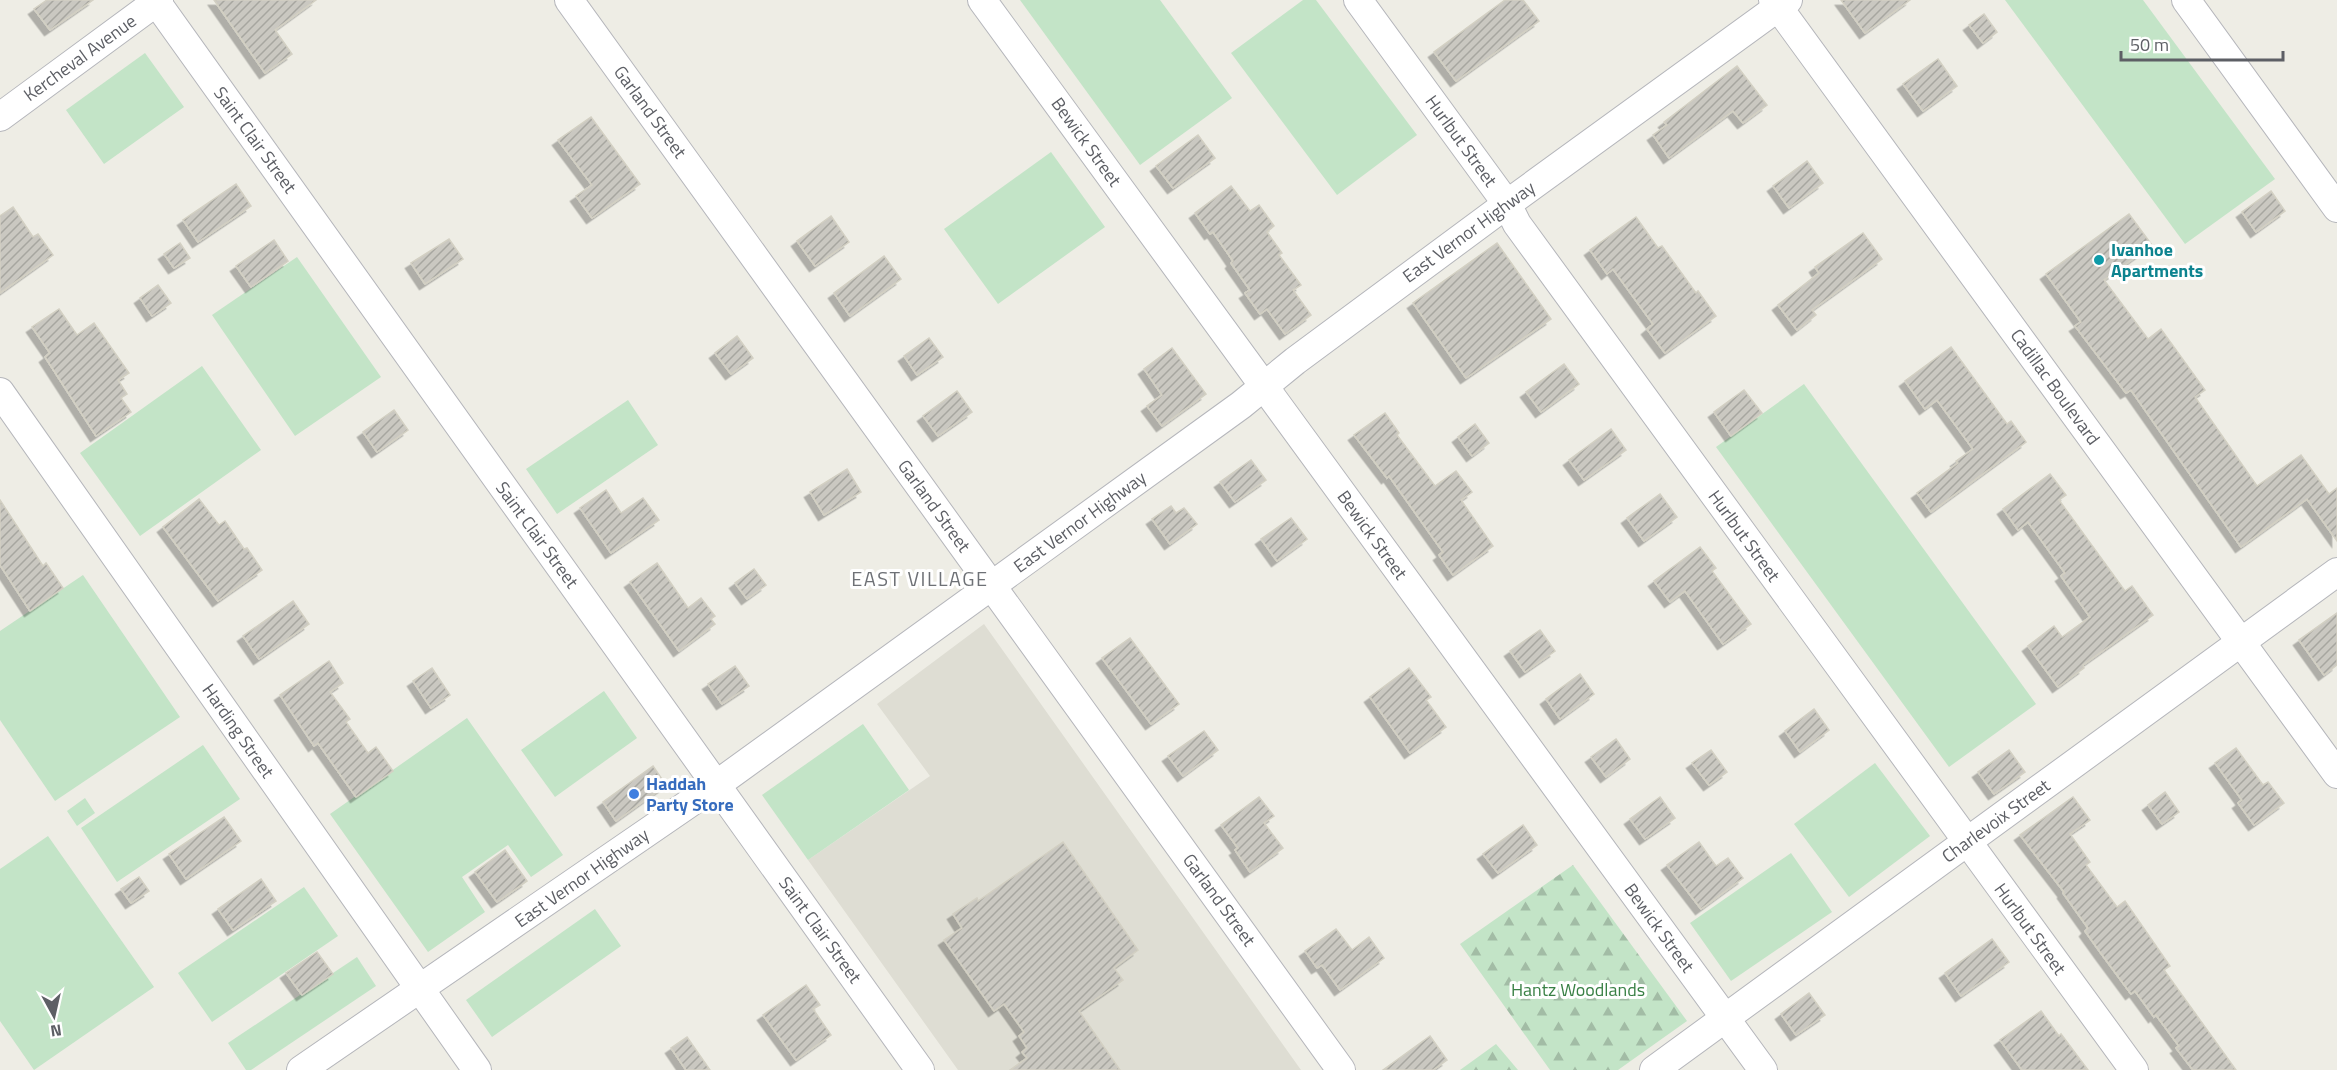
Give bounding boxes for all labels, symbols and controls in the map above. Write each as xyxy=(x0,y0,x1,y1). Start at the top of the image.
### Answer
street label: Kercheval Avenue xyxy=(18,7,142,108)
scale bar xyxy=(2121,24,2283,62)
text: 50 m xyxy=(2130,31,2169,58)
street label: Garland Street xyxy=(607,60,694,164)
street label: Saint Clair Street xyxy=(207,81,304,199)
street label: Hurlbut Street xyxy=(1419,89,1504,193)
street label: Bewick Street xyxy=(1045,91,1128,192)
street label: East Vernor Highway xyxy=(1397,174,1541,289)
place label: Ivanhoe Apartments xyxy=(2111,236,2203,284)
marker: Ivanhoe Apartments xyxy=(2092,253,2106,267)
street label: Cadillac Boulevard xyxy=(2004,323,2107,450)
street label: Garland Street xyxy=(891,454,978,558)
street label: East Vernor Highway xyxy=(1008,464,1152,579)
street label: Saint Clair Street xyxy=(489,476,586,594)
street label: Bewick Street xyxy=(1331,484,1414,585)
street label: Hurlbut Street xyxy=(1702,484,1787,588)
district label: EAST VILLAGE xyxy=(851,563,989,594)
street label: Harding Street xyxy=(196,678,281,784)
place label: Haddah Party Store xyxy=(646,770,734,818)
street label: Charlevoix Street xyxy=(1936,772,2056,869)
marker: Haddah Party Store xyxy=(627,787,641,801)
street label: East Vernor Highway xyxy=(509,821,655,934)
street label: Garland Street xyxy=(1176,848,1263,952)
street label: Saint Clair Street xyxy=(772,871,869,989)
street label: Bewick Street xyxy=(1618,877,1701,978)
street label: Hurlbut Street xyxy=(1988,877,2073,981)
park label: Hantz Woodlands xyxy=(1511,976,1645,1003)
north arrow xyxy=(24,986,84,1046)
text: N xyxy=(49,1018,63,1044)

